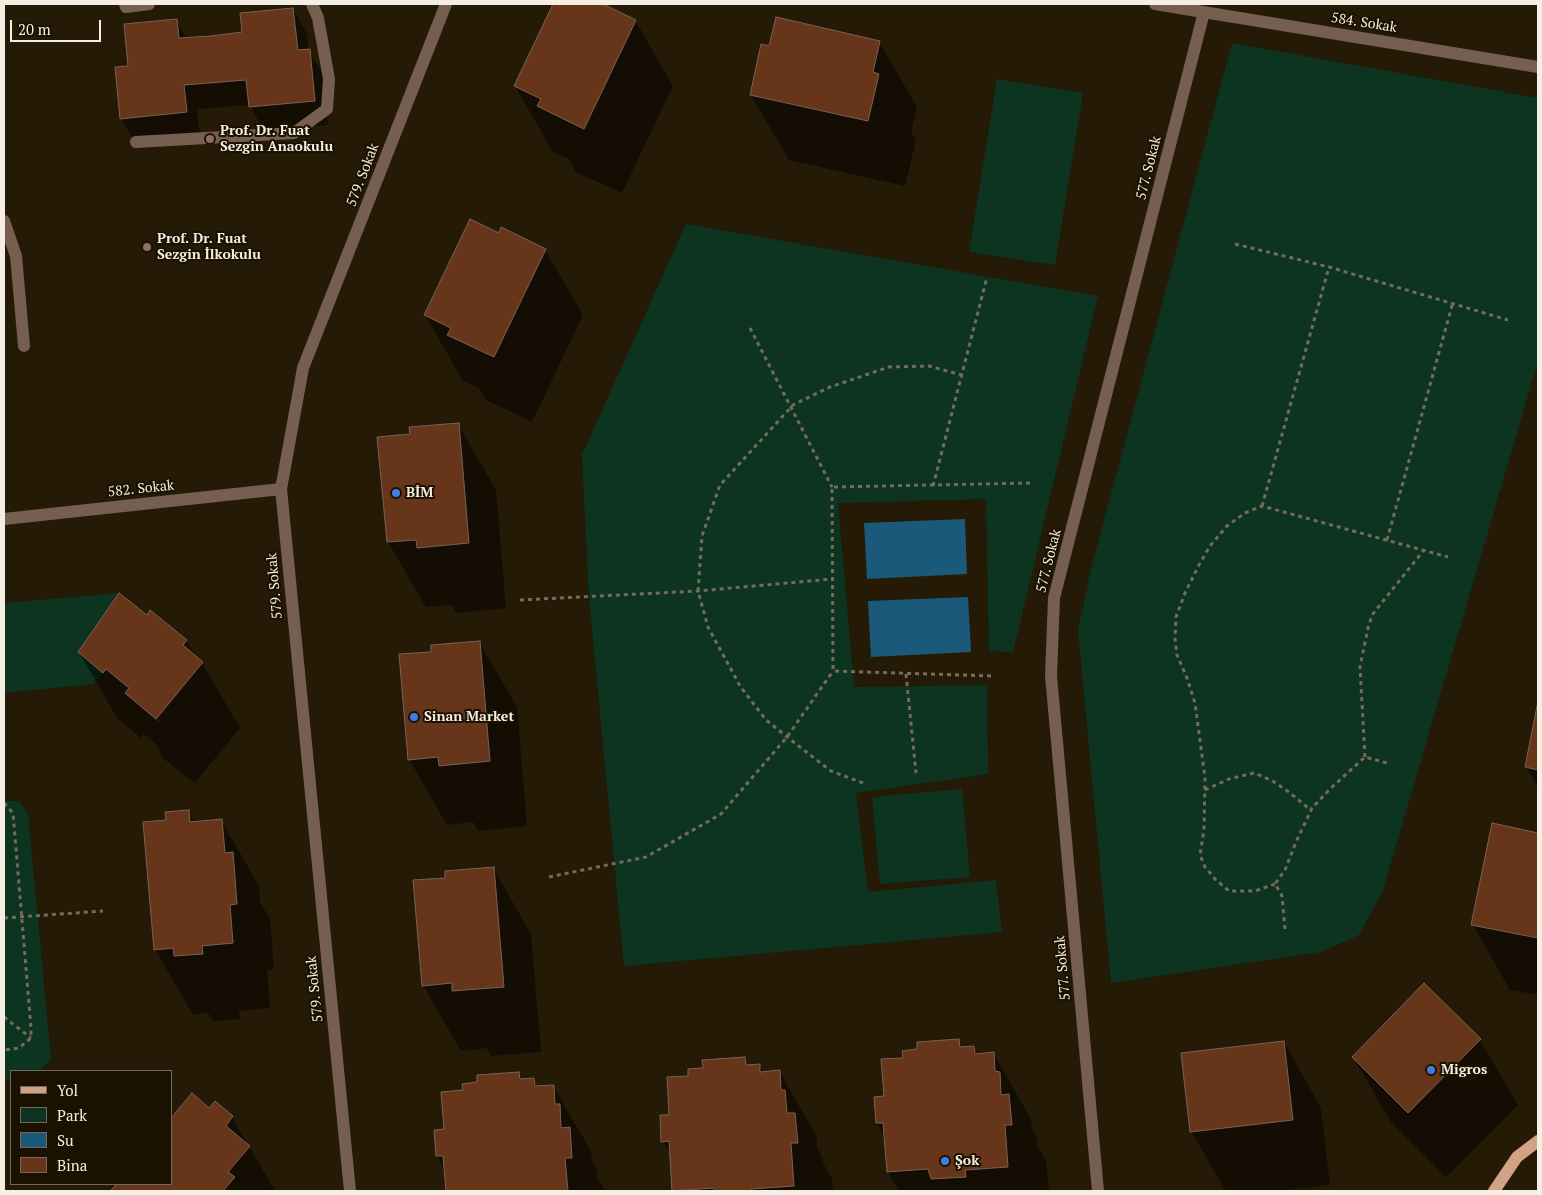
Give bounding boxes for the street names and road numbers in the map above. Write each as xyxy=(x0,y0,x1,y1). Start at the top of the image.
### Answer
street label: 584. Sokak xyxy=(1330,10,1398,36)
street label: 577. Sokak xyxy=(1133,134,1165,202)
street label: 579. Sokak xyxy=(343,141,383,209)
street label: 582. Sokak xyxy=(107,477,175,501)
street label: 577. Sokak xyxy=(1033,527,1065,595)
street label: 579. Sokak xyxy=(264,552,286,620)
street label: 577. Sokak xyxy=(1052,935,1074,1001)
street label: 579. Sokak xyxy=(303,955,327,1023)

